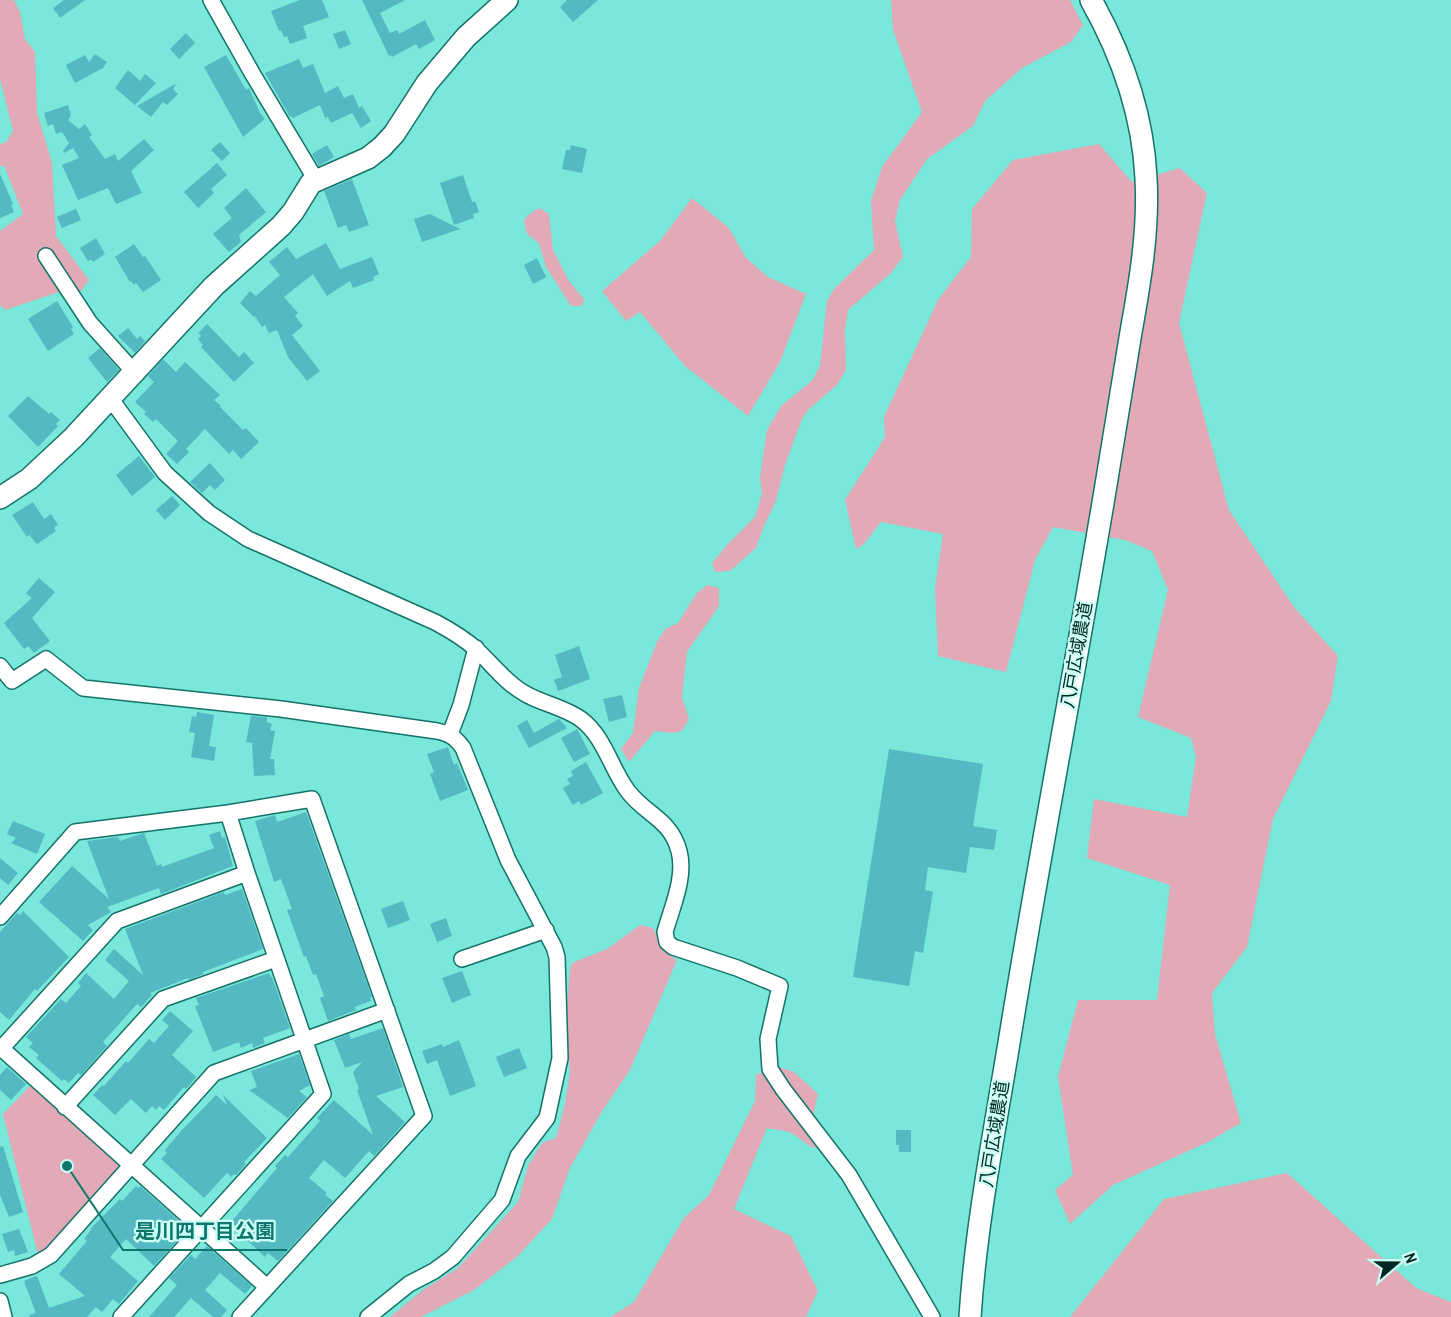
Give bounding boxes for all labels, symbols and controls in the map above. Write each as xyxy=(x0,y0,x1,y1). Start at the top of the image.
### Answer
street label: 八戸広域農道 xyxy=(1054,600,1098,710)
street label: 八戸広域農道 xyxy=(973,1079,1015,1189)
callout: 是川四丁目公園 xyxy=(123,1212,287,1250)
text: 是川四丁目公園 xyxy=(135,1217,275,1244)
north arrow xyxy=(1367,1233,1427,1293)
text: N xyxy=(1399,1250,1423,1266)

